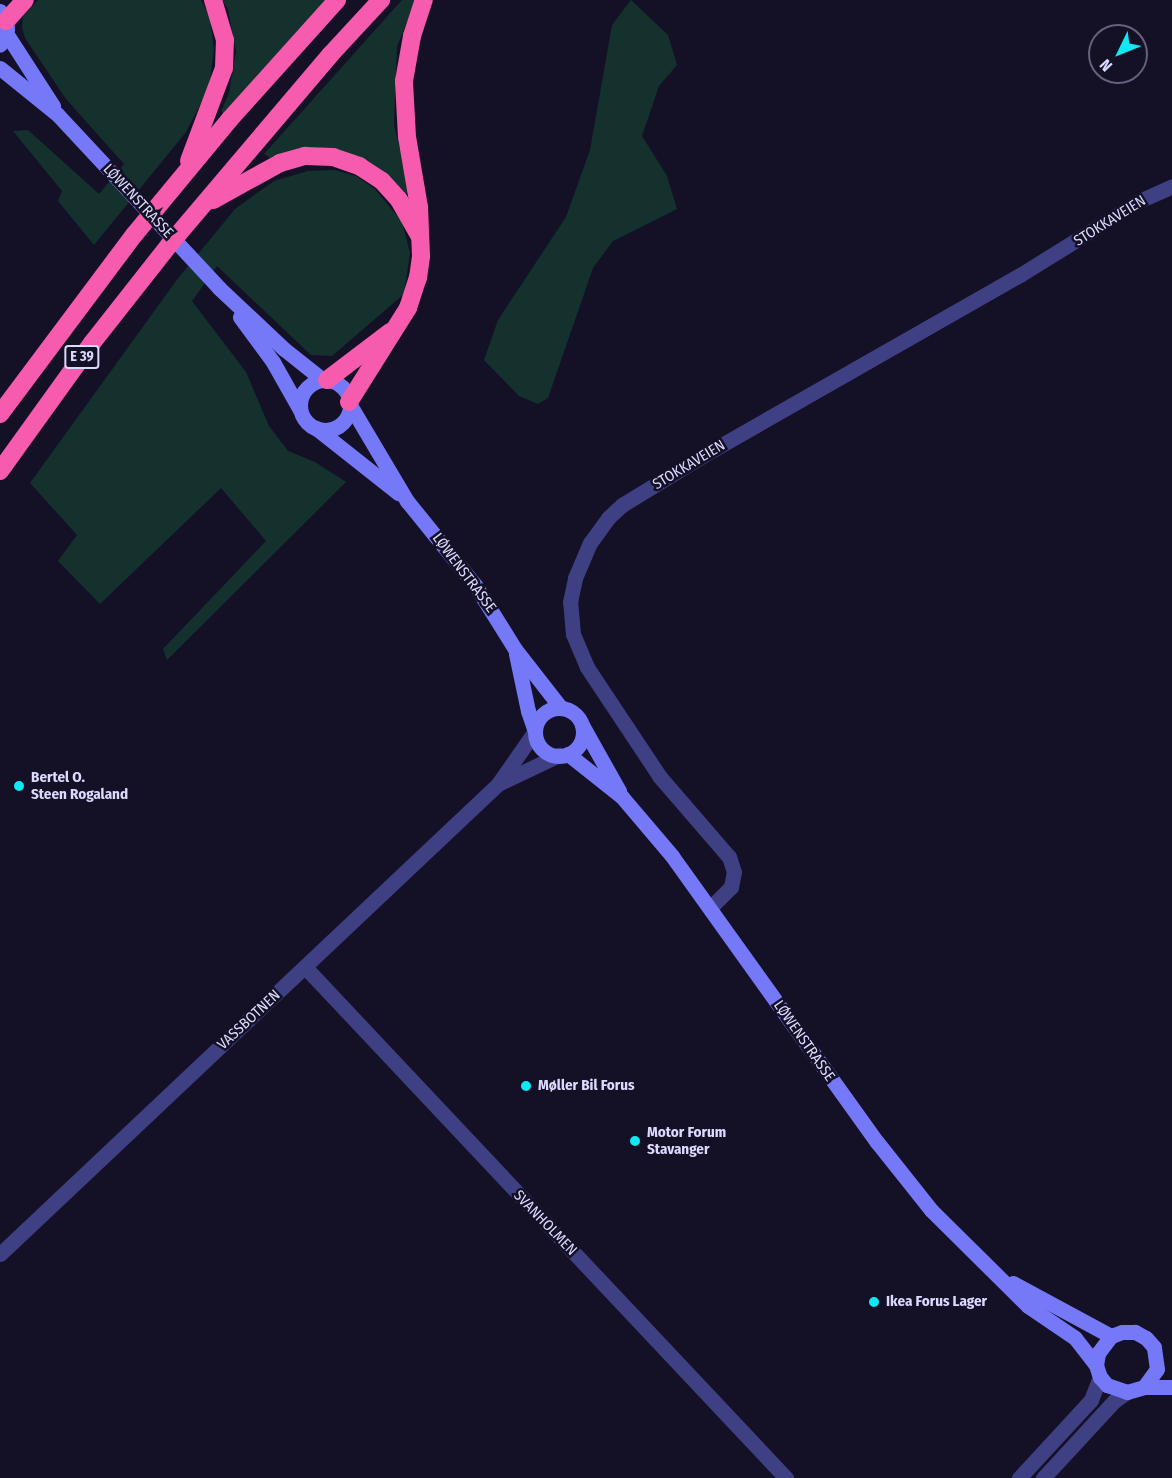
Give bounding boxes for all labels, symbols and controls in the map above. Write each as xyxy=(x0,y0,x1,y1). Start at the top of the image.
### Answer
north arrow xyxy=(1088,24,1148,84)
text: N xyxy=(1096,55,1116,75)
street label: LØWENSTRASSE xyxy=(99,160,177,242)
street label: STOKKAVEIEN xyxy=(1071,192,1149,250)
road number: E 39 xyxy=(64,346,100,368)
street label: STOKKAVEIEN xyxy=(650,436,728,494)
street label: LØWENSTRASSE xyxy=(428,530,500,616)
place label: Bertel O. Steen Rogaland xyxy=(31,768,128,803)
marker: Bertel O. Steen Rogaland xyxy=(12,779,26,793)
street label: VASSBOTNEN xyxy=(214,986,284,1054)
street label: LØWENSTRASSE xyxy=(769,997,839,1085)
place label: Møller Bil Forus xyxy=(538,1077,635,1095)
marker: Møller Bil Forus xyxy=(519,1079,533,1093)
place label: Motor Forum Stavanger xyxy=(647,1123,726,1158)
marker: Motor Forum Stavanger xyxy=(628,1134,642,1148)
street label: SVANHOLMEN xyxy=(510,1187,580,1259)
place label: Ikea Forus Lager xyxy=(886,1293,987,1311)
marker: Ikea Forus Lager xyxy=(867,1295,881,1309)

